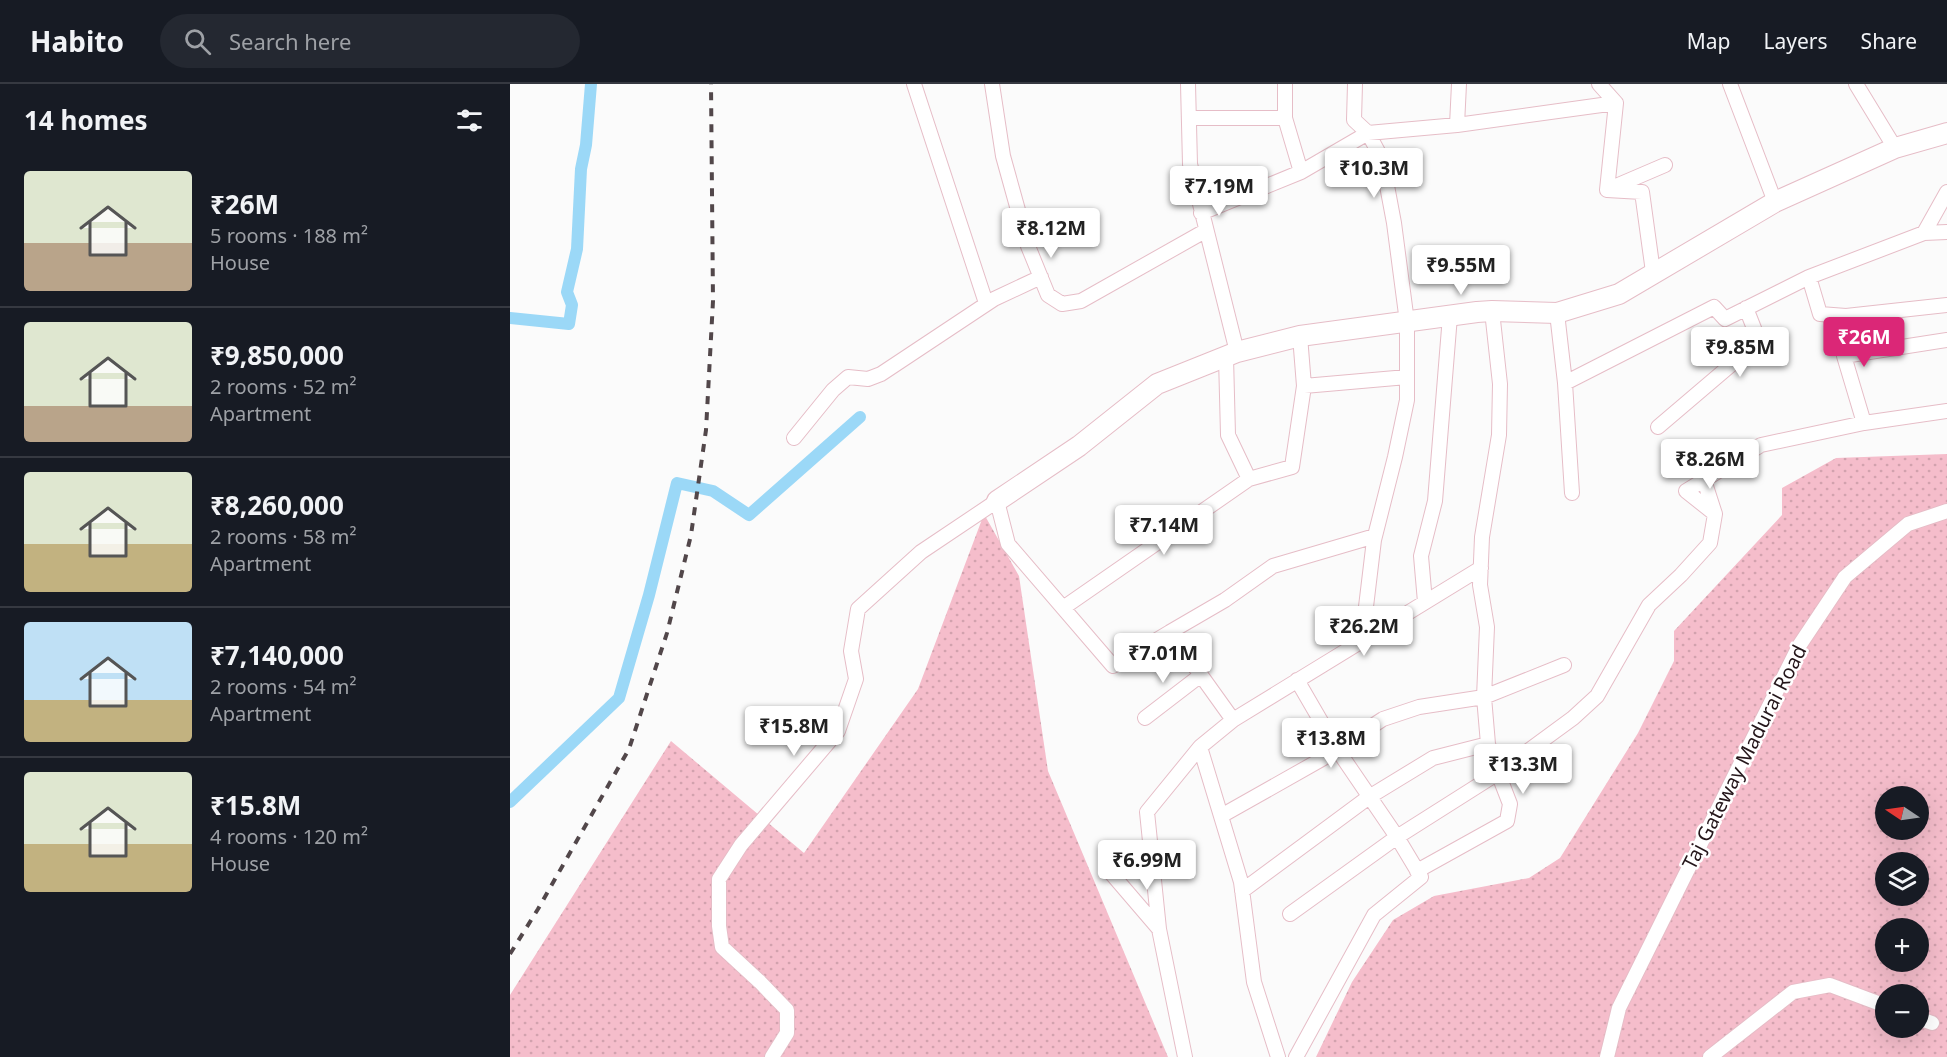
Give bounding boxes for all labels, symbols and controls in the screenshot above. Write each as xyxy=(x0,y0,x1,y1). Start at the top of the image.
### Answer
search box xyxy=(160,14,580,68)
text: Habito xyxy=(30,22,124,60)
icon: search xyxy=(181,25,214,58)
text: Search here xyxy=(229,26,351,56)
text: Map xyxy=(1687,27,1731,55)
text: Layers xyxy=(1764,27,1828,55)
text: Share xyxy=(1861,27,1917,55)
text: 14 homes xyxy=(24,102,148,138)
icon: filters xyxy=(453,104,486,137)
pin: ₹10.3M xyxy=(1325,148,1423,199)
text: ₹10.3M xyxy=(1339,154,1409,181)
pin: ₹7.19M xyxy=(1170,166,1268,217)
text: ₹7.19M xyxy=(1184,172,1254,199)
text: ₹26M xyxy=(210,186,279,222)
icon: home xyxy=(72,195,144,267)
pin: ₹8.12M xyxy=(1002,208,1100,259)
text: ₹8.12M xyxy=(1016,214,1086,241)
text: 5 rooms · 188 m² xyxy=(210,222,368,249)
pin: ₹9.55M xyxy=(1412,245,1510,296)
text: House xyxy=(210,249,270,276)
text: ₹9.55M xyxy=(1426,251,1496,278)
pin: ₹26M xyxy=(1828,317,1900,368)
text: ₹26M xyxy=(1837,323,1891,350)
pin: ₹9.85M xyxy=(1691,327,1789,378)
text: ₹9.85M xyxy=(1705,333,1775,360)
text: ₹9,850,000 xyxy=(210,337,344,373)
icon: home xyxy=(72,346,144,418)
text: 2 rooms · 52 m² xyxy=(210,373,357,400)
text: Apartment xyxy=(210,400,311,427)
pin: ₹8.26M xyxy=(1661,439,1759,490)
text: ₹8.26M xyxy=(1675,445,1745,472)
text: ₹8,260,000 xyxy=(210,487,344,523)
icon: home xyxy=(72,496,144,568)
pin: ₹7.14M xyxy=(1115,505,1213,556)
text: ₹7.14M xyxy=(1129,511,1199,538)
text: 2 rooms · 58 m² xyxy=(210,523,357,550)
text: Apartment xyxy=(210,550,311,577)
pin: ₹26.2M xyxy=(1315,606,1413,657)
text: ₹26.2M xyxy=(1329,612,1399,639)
pin: ₹7.01M xyxy=(1114,633,1212,684)
text: ₹7,140,000 xyxy=(210,637,344,673)
text: ₹7.01M xyxy=(1128,639,1198,666)
street label: Taj Gateway Madurai Road xyxy=(1675,640,1813,874)
icon: home xyxy=(72,646,144,718)
text: 2 rooms · 54 m² xyxy=(210,673,357,700)
text: Apartment xyxy=(210,700,311,727)
pin: ₹15.8M xyxy=(745,706,843,757)
text: ₹15.8M xyxy=(759,712,829,739)
pin: ₹13.8M xyxy=(1282,718,1380,769)
text: ₹13.8M xyxy=(1296,724,1366,751)
pin: ₹13.3M xyxy=(1474,744,1572,795)
text: ₹13.3M xyxy=(1488,750,1558,777)
north arrow xyxy=(1875,786,1929,840)
map controls xyxy=(1875,786,1929,1038)
text: ₹15.8M xyxy=(210,787,301,823)
icon: home xyxy=(72,796,144,868)
text: 4 rooms · 120 m² xyxy=(210,823,368,850)
pin: ₹6.99M xyxy=(1098,840,1196,891)
text: ₹6.99M xyxy=(1112,846,1182,873)
text: House xyxy=(210,850,270,877)
button: layers xyxy=(1875,852,1929,906)
button: + xyxy=(1875,918,1929,972)
button: − xyxy=(1875,984,1929,1038)

